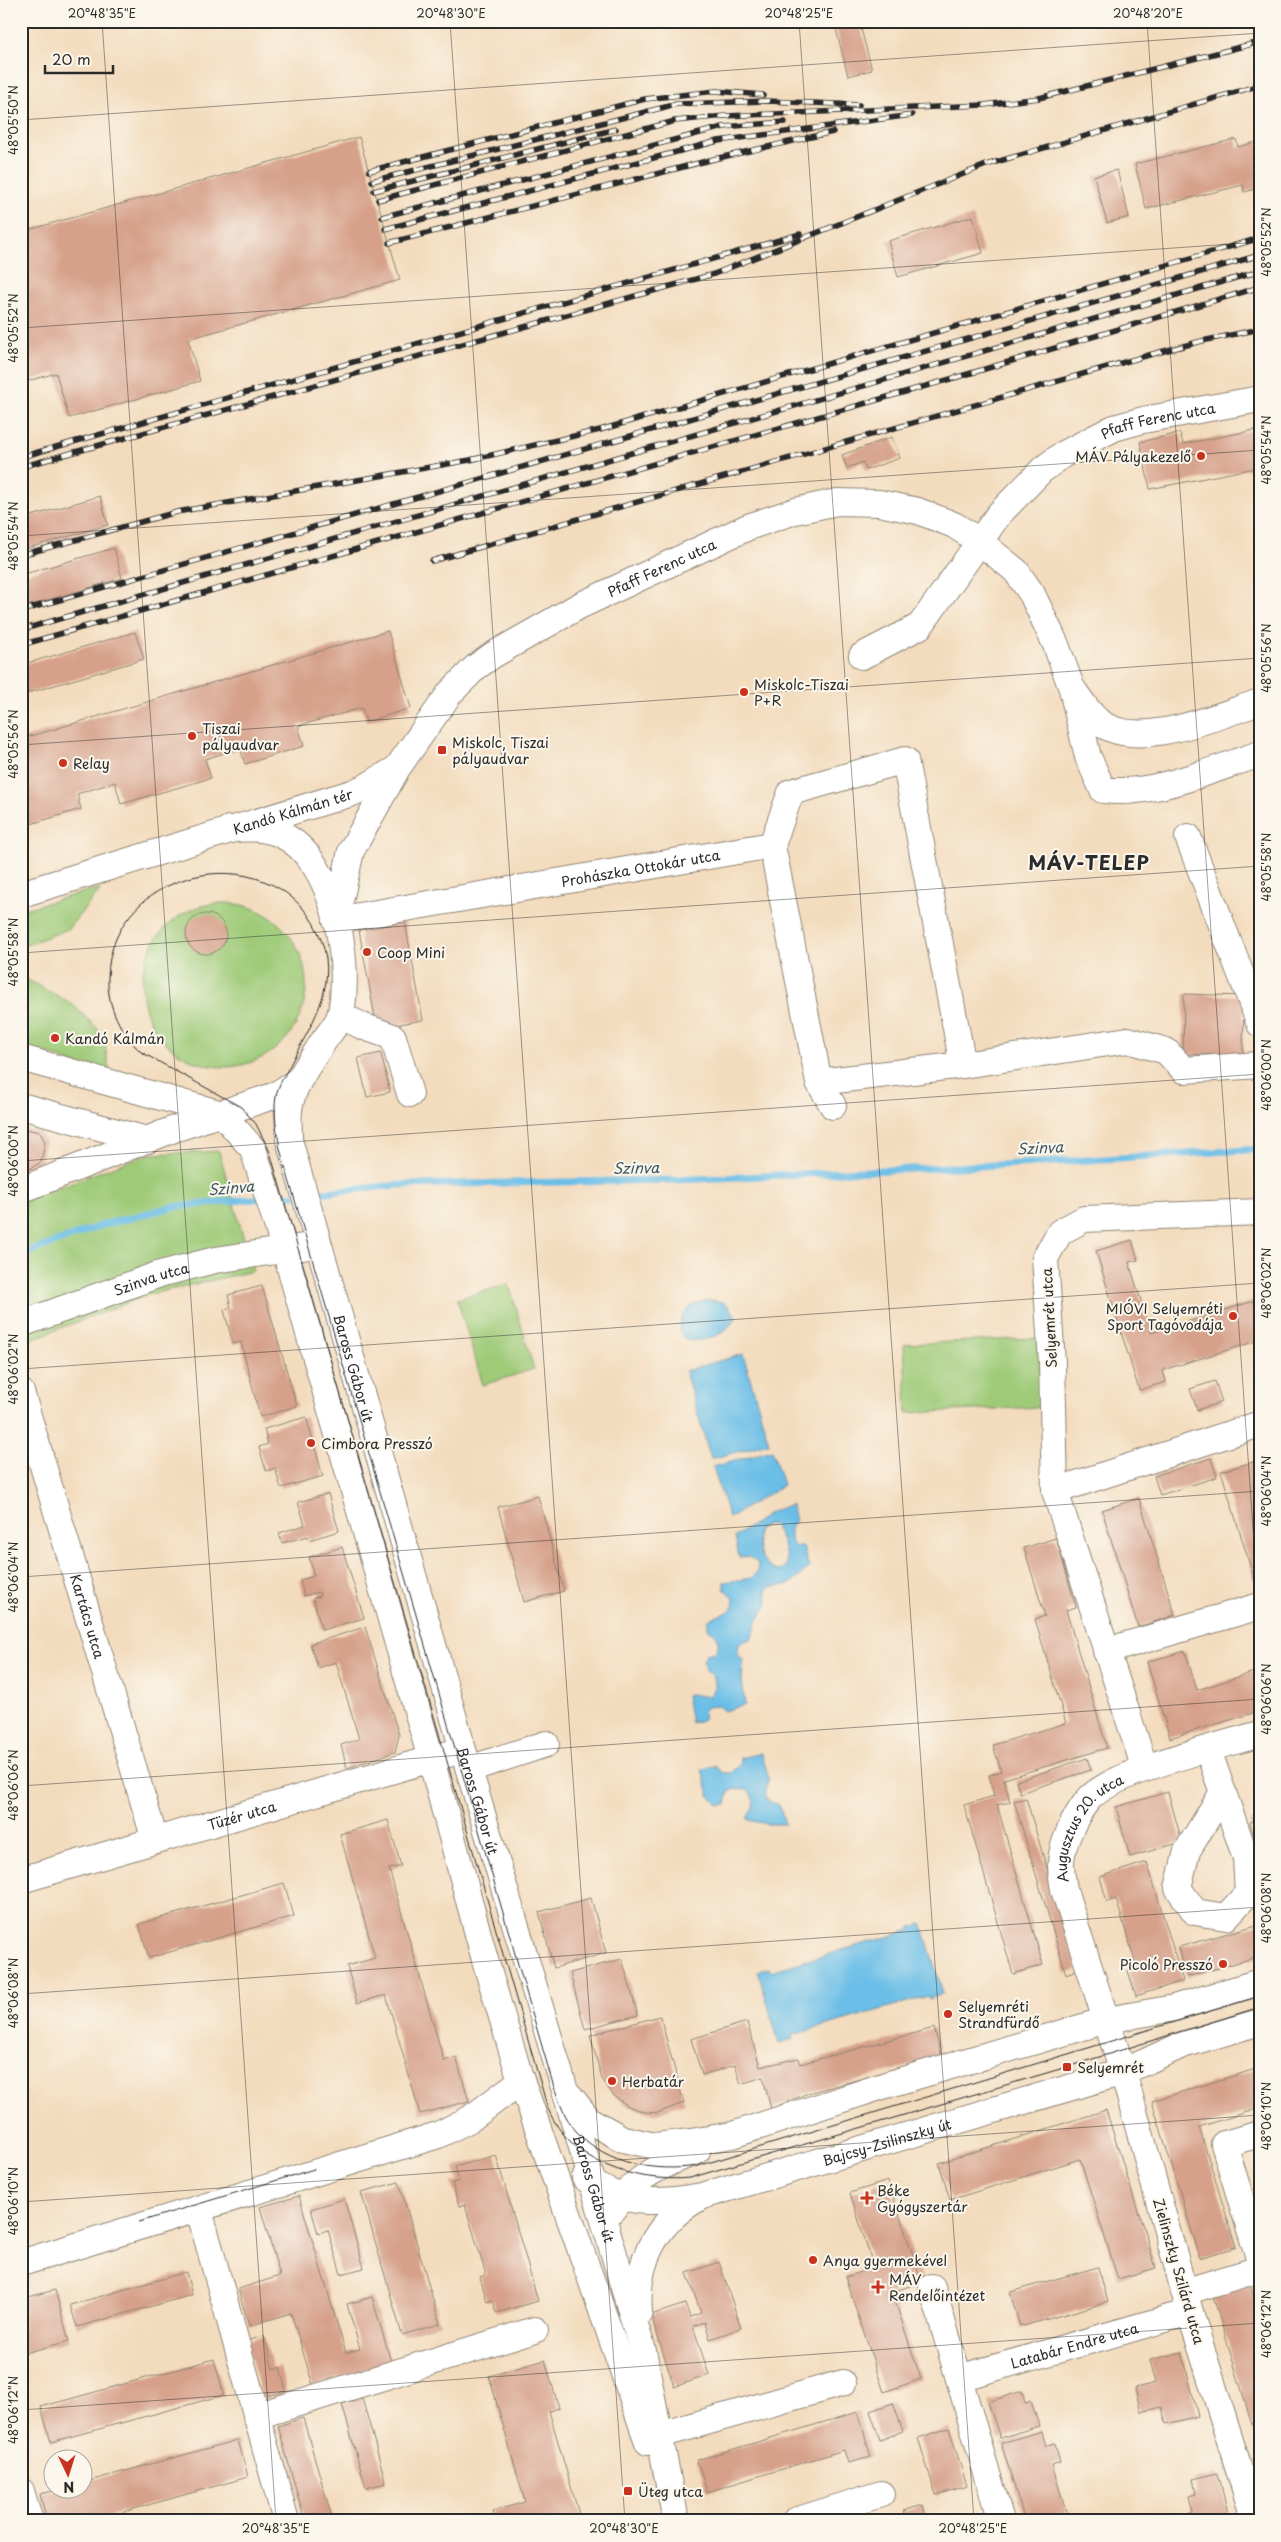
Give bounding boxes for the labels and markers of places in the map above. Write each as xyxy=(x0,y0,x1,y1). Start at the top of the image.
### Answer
place label: MÁV Pályakezelő xyxy=(1075,446,1191,467)
marker: MÁV Pályakezelő xyxy=(1195,450,1207,462)
place label: Miskolc-Tiszai P+R xyxy=(754,674,849,711)
marker: Miskolc-Tiszai P+R xyxy=(738,686,750,698)
place label: Tiszai pályaudvar xyxy=(202,718,280,755)
marker: Tiszai pályaudvar xyxy=(186,730,198,742)
place label: Miskolc, Tiszai pályaudvar xyxy=(452,732,549,769)
marker: Miskolc, Tiszai pályaudvar xyxy=(436,744,448,756)
place label: Relay xyxy=(73,753,110,774)
marker: Relay xyxy=(57,757,69,769)
place label: Coop Mini xyxy=(377,942,445,963)
marker: Coop Mini xyxy=(361,946,373,958)
place label: Kandó Kálmán xyxy=(65,1028,165,1049)
marker: Kandó Kálmán xyxy=(49,1032,61,1044)
place label: MIÓVI Selyemréti Sport Tagóvodája xyxy=(1106,1298,1223,1335)
marker: MIÓVI Selyemréti Sport Tagóvodája xyxy=(1227,1310,1239,1322)
place label: Cimbora Presszó xyxy=(321,1433,433,1454)
marker: Cimbora Presszó xyxy=(305,1437,317,1449)
place label: Picoló Presszó xyxy=(1120,1954,1213,1975)
marker: Picoló Presszó xyxy=(1217,1958,1229,1970)
place label: Selyemréti Strandfürdő xyxy=(958,1996,1040,2033)
marker: Selyemréti Strandfürdő xyxy=(942,2008,954,2020)
place label: Selyemrét xyxy=(1077,2057,1144,2078)
marker: Selyemrét xyxy=(1061,2061,1073,2073)
place label: Herbatár xyxy=(622,2071,685,2092)
marker: Herbatár xyxy=(606,2075,618,2087)
place label: Béke Gyógyszertár xyxy=(877,2180,968,2217)
marker: Béke Gyógyszertár xyxy=(861,2192,873,2204)
place label: Anya gyermekével xyxy=(823,2250,947,2271)
marker: Anya gyermekével xyxy=(807,2254,819,2266)
place label: MÁV Rendelőintézet xyxy=(889,2269,985,2306)
marker: MÁV Rendelőintézet xyxy=(871,2280,885,2294)
place label: Üteg utca xyxy=(638,2481,703,2502)
marker: Üteg utca xyxy=(622,2485,634,2497)

